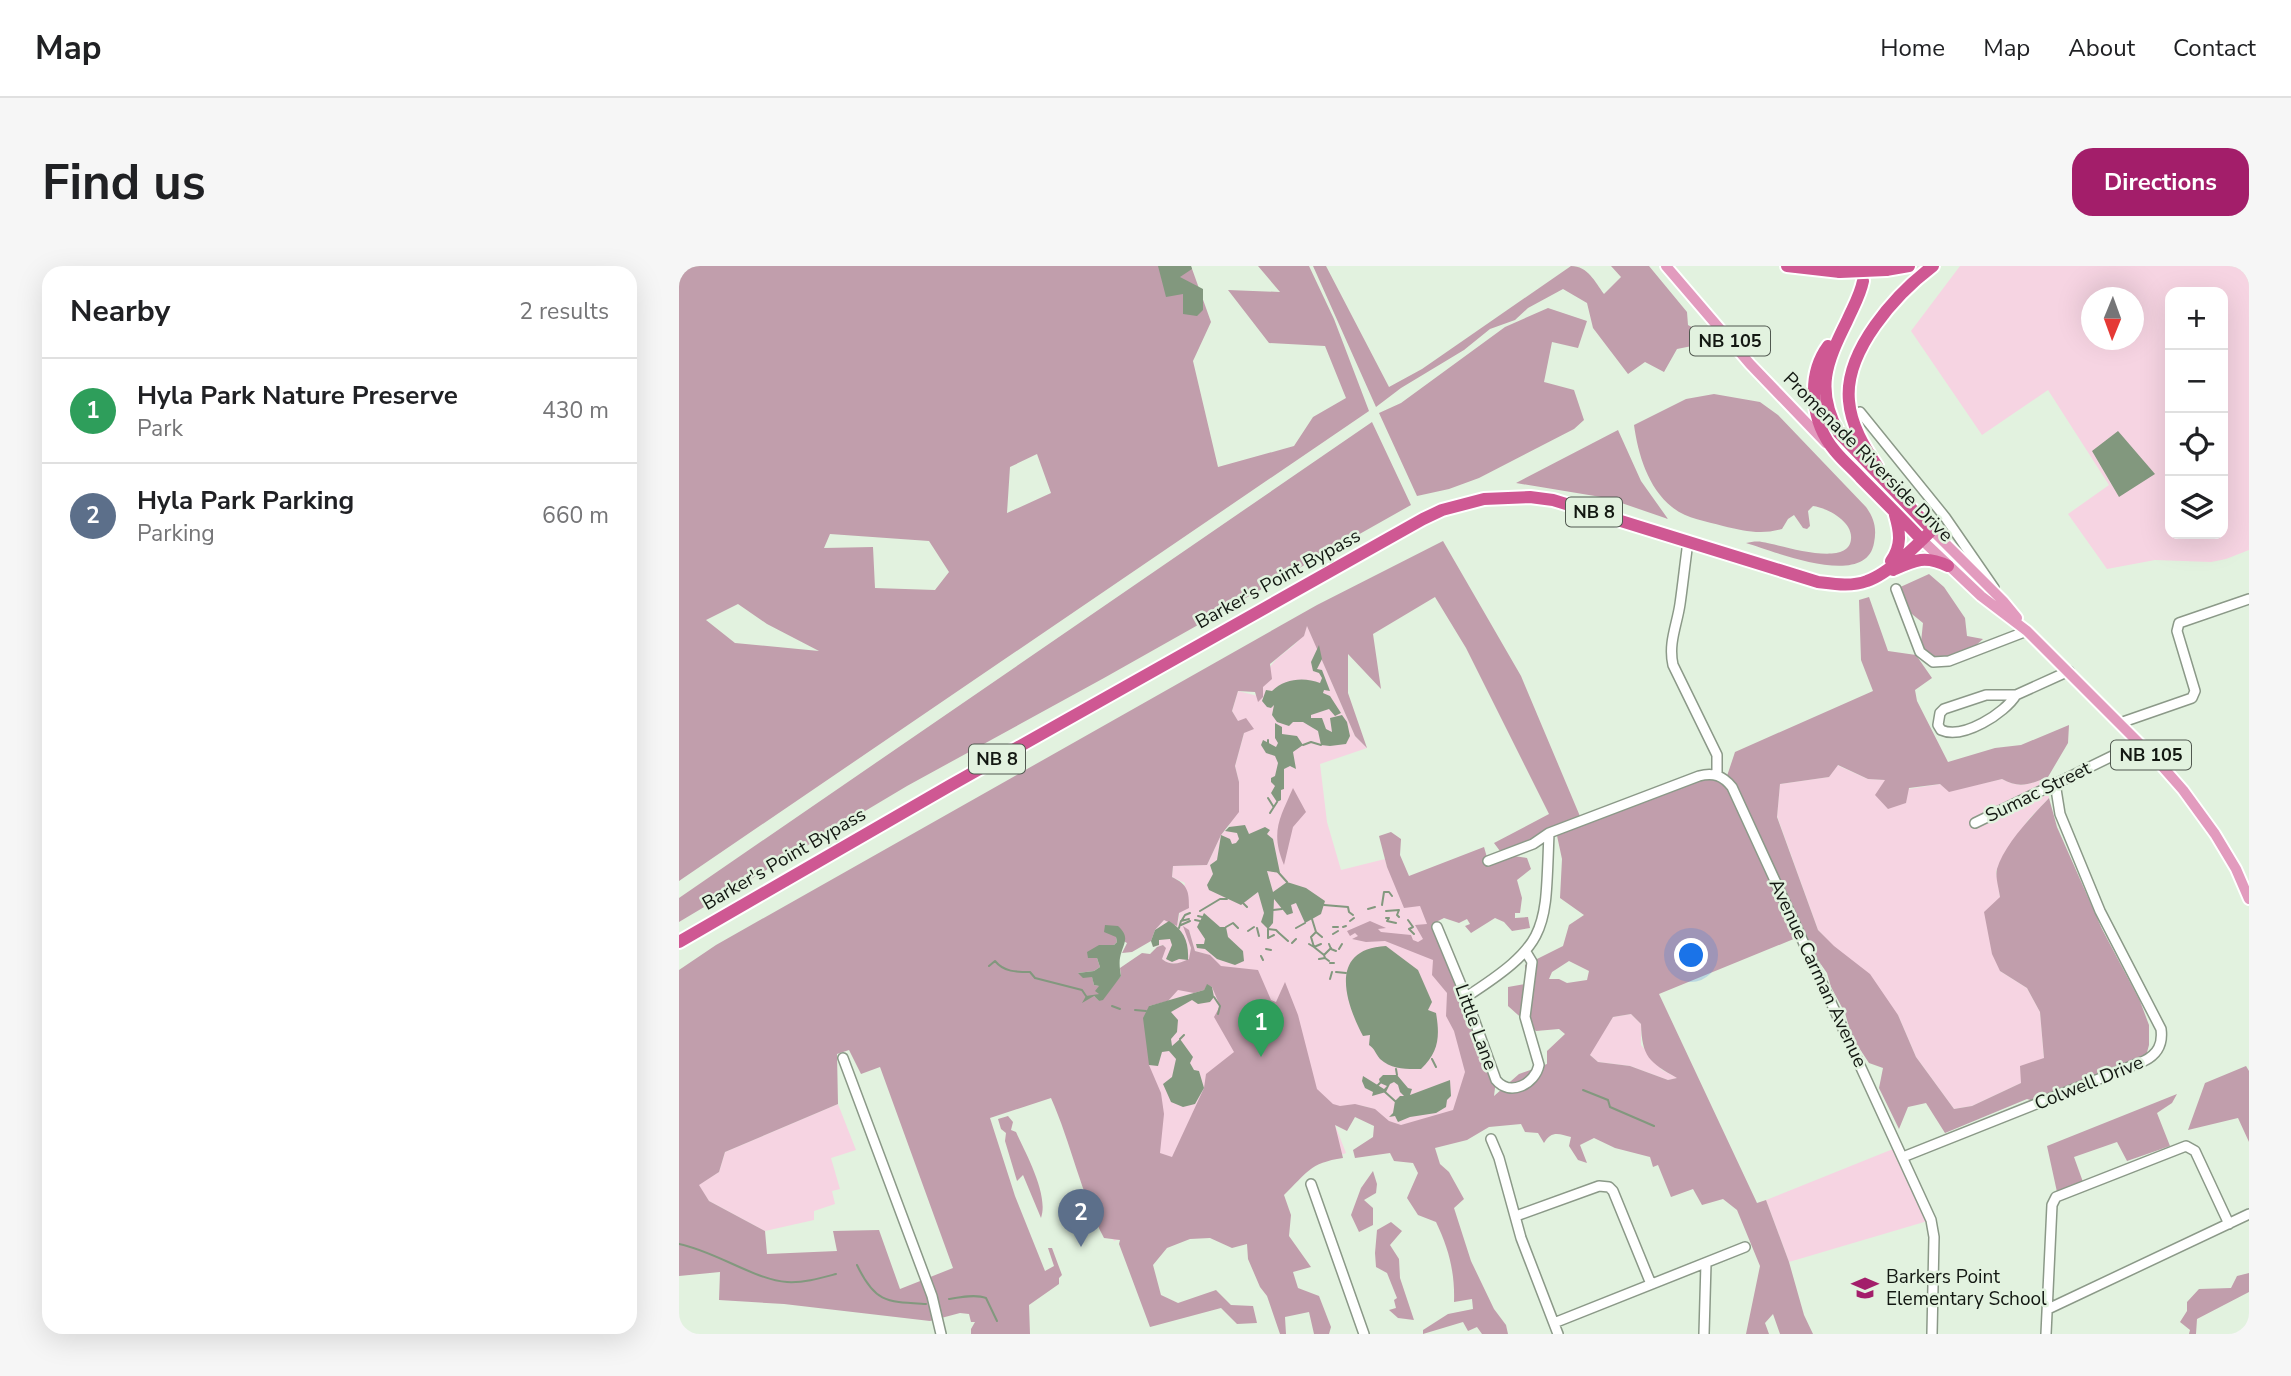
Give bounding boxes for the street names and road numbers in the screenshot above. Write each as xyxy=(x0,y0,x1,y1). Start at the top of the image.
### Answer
road number: NB 105 xyxy=(1690,326,1770,356)
street label: Promenade Riverside Drive xyxy=(1777,366,1959,548)
road number: NB 8 xyxy=(1566,498,1622,526)
street label: Barker's Point Bypass xyxy=(1191,523,1365,635)
road number: NB 105 xyxy=(2111,741,2191,770)
road number: NB 8 xyxy=(969,744,1025,774)
street label: Sumac Street xyxy=(1981,755,2095,829)
street label: Barker's Point Bypass xyxy=(697,801,871,917)
street label: Avenue Carman Avenue xyxy=(1763,874,1873,1072)
street label: Little Lane xyxy=(1448,980,1504,1074)
street label: Colwell Drive xyxy=(2031,1049,2147,1117)

